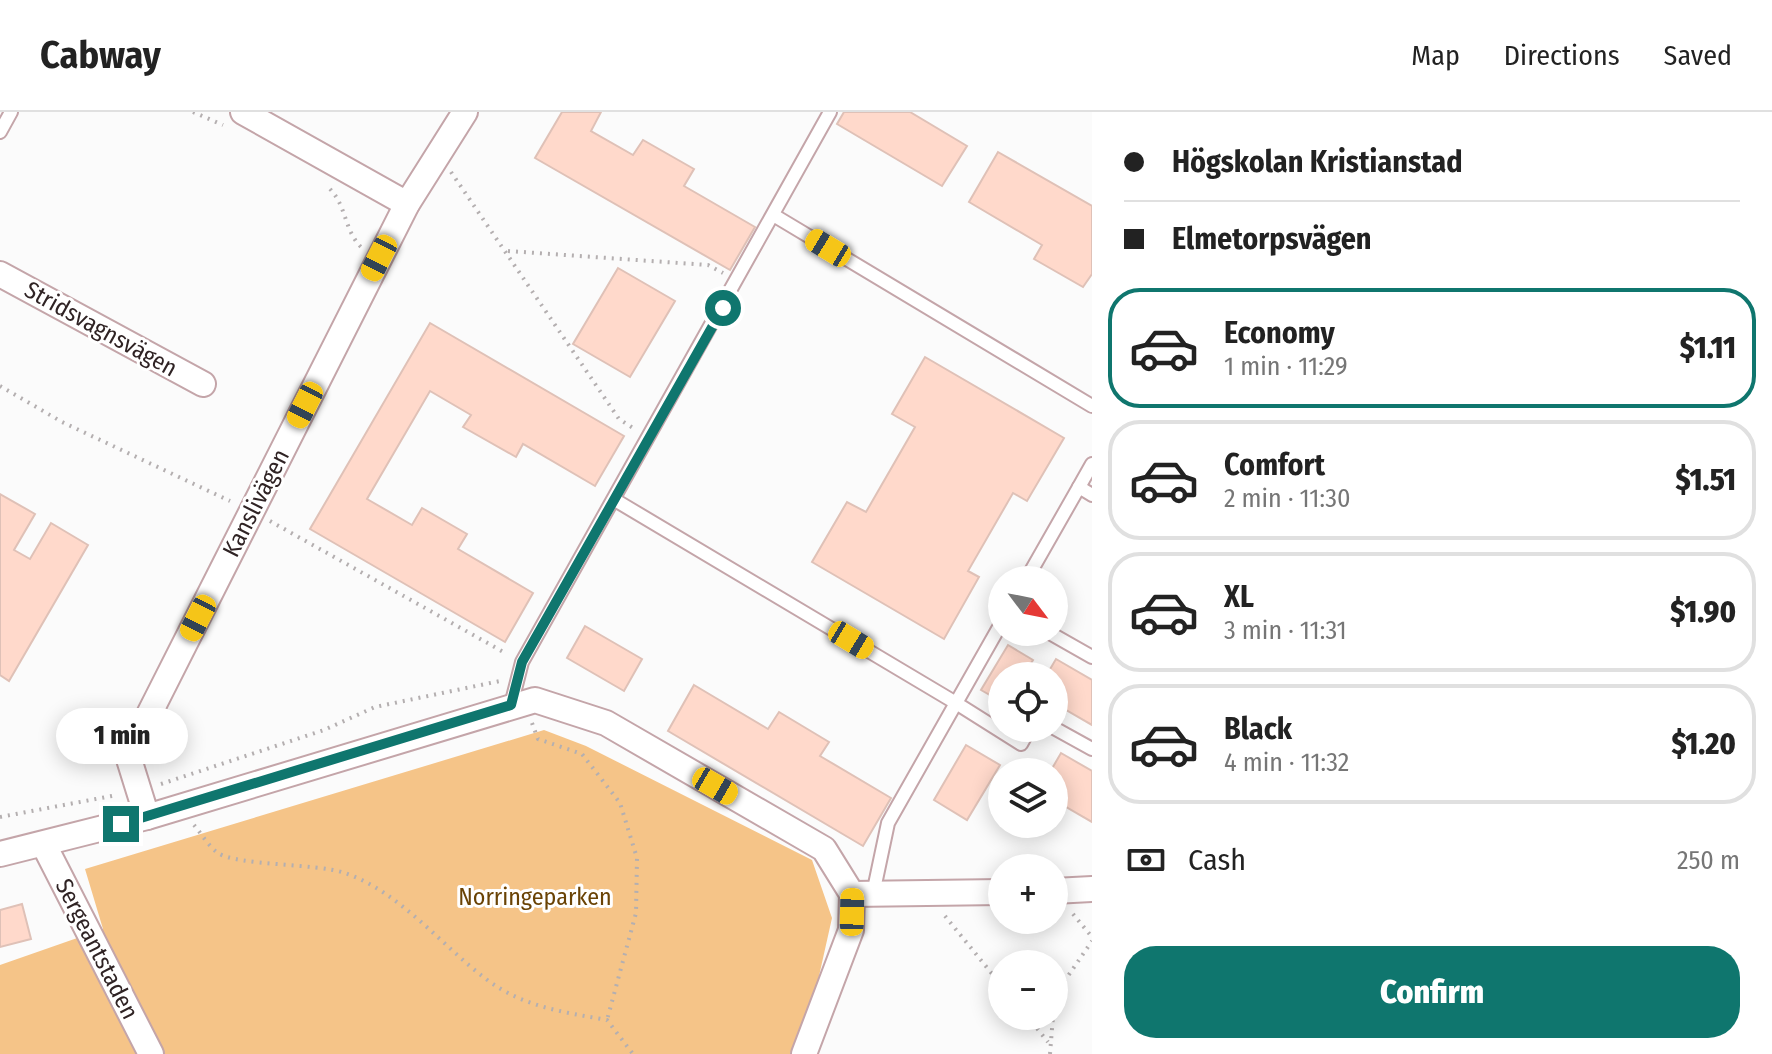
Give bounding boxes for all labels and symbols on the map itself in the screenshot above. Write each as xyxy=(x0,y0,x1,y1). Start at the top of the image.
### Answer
car xyxy=(801,225,855,271)
car xyxy=(357,231,401,285)
street label: Stridsvagnsvägen xyxy=(20,276,182,382)
route start xyxy=(705,290,741,326)
car xyxy=(283,378,327,432)
street label: Kanslivägen xyxy=(217,445,295,561)
north arrow xyxy=(988,566,1068,646)
car xyxy=(176,591,220,645)
car xyxy=(824,617,878,663)
callout: 1 min xyxy=(55,708,187,764)
car xyxy=(688,764,742,808)
route end xyxy=(103,806,139,842)
street label: Sergeantstaden xyxy=(50,874,144,1024)
park label: Norringeparken xyxy=(458,883,612,911)
car xyxy=(840,888,864,936)

